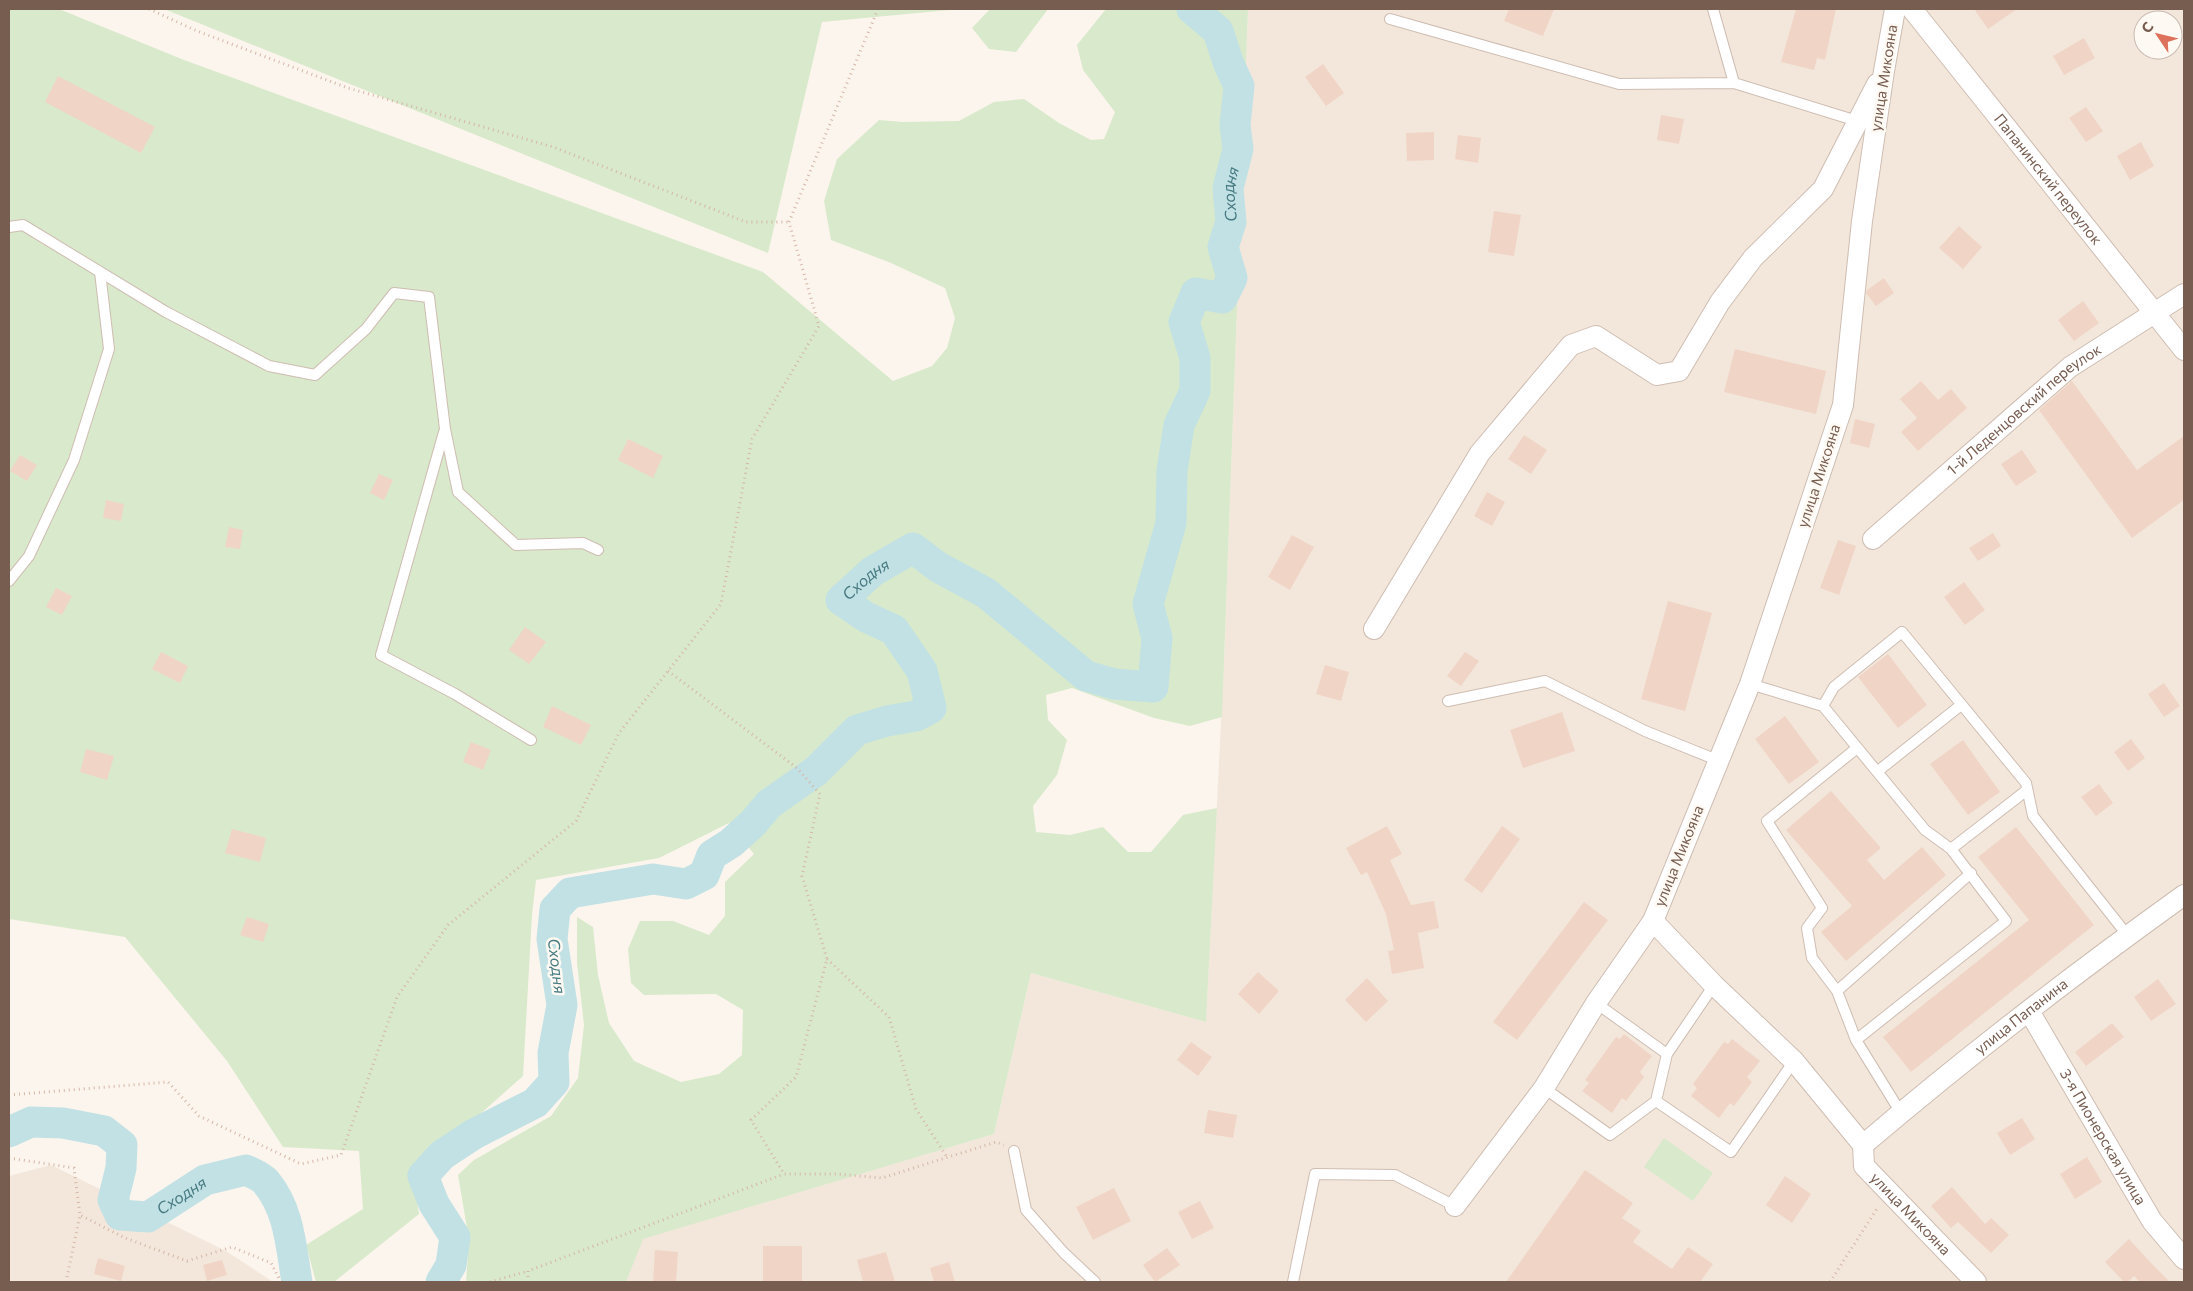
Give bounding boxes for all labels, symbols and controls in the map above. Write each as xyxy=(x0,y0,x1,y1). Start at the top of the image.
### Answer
north arrow xyxy=(2133,10,2183,60)
text: С xyxy=(2137,18,2157,36)
street label: улица Микояна xyxy=(1866,23,1900,132)
street label: Папанинский переулок xyxy=(1991,110,2106,248)
water label: Сходня xyxy=(1218,165,1242,223)
street label: 1-й Леденцовский переулок xyxy=(1943,339,2104,479)
street label: улица Микояна xyxy=(1793,422,1843,530)
water label: Сходня xyxy=(838,554,892,603)
street label: улица Микояна xyxy=(1650,802,1707,909)
water label: Сходня xyxy=(545,937,570,995)
street label: улица Папанина xyxy=(1971,974,2071,1057)
street label: 3-я Пионерская улица xyxy=(2057,1065,2151,1208)
street label: улица Микояна xyxy=(1867,1168,1955,1258)
water label: Сходня xyxy=(152,1172,209,1218)

